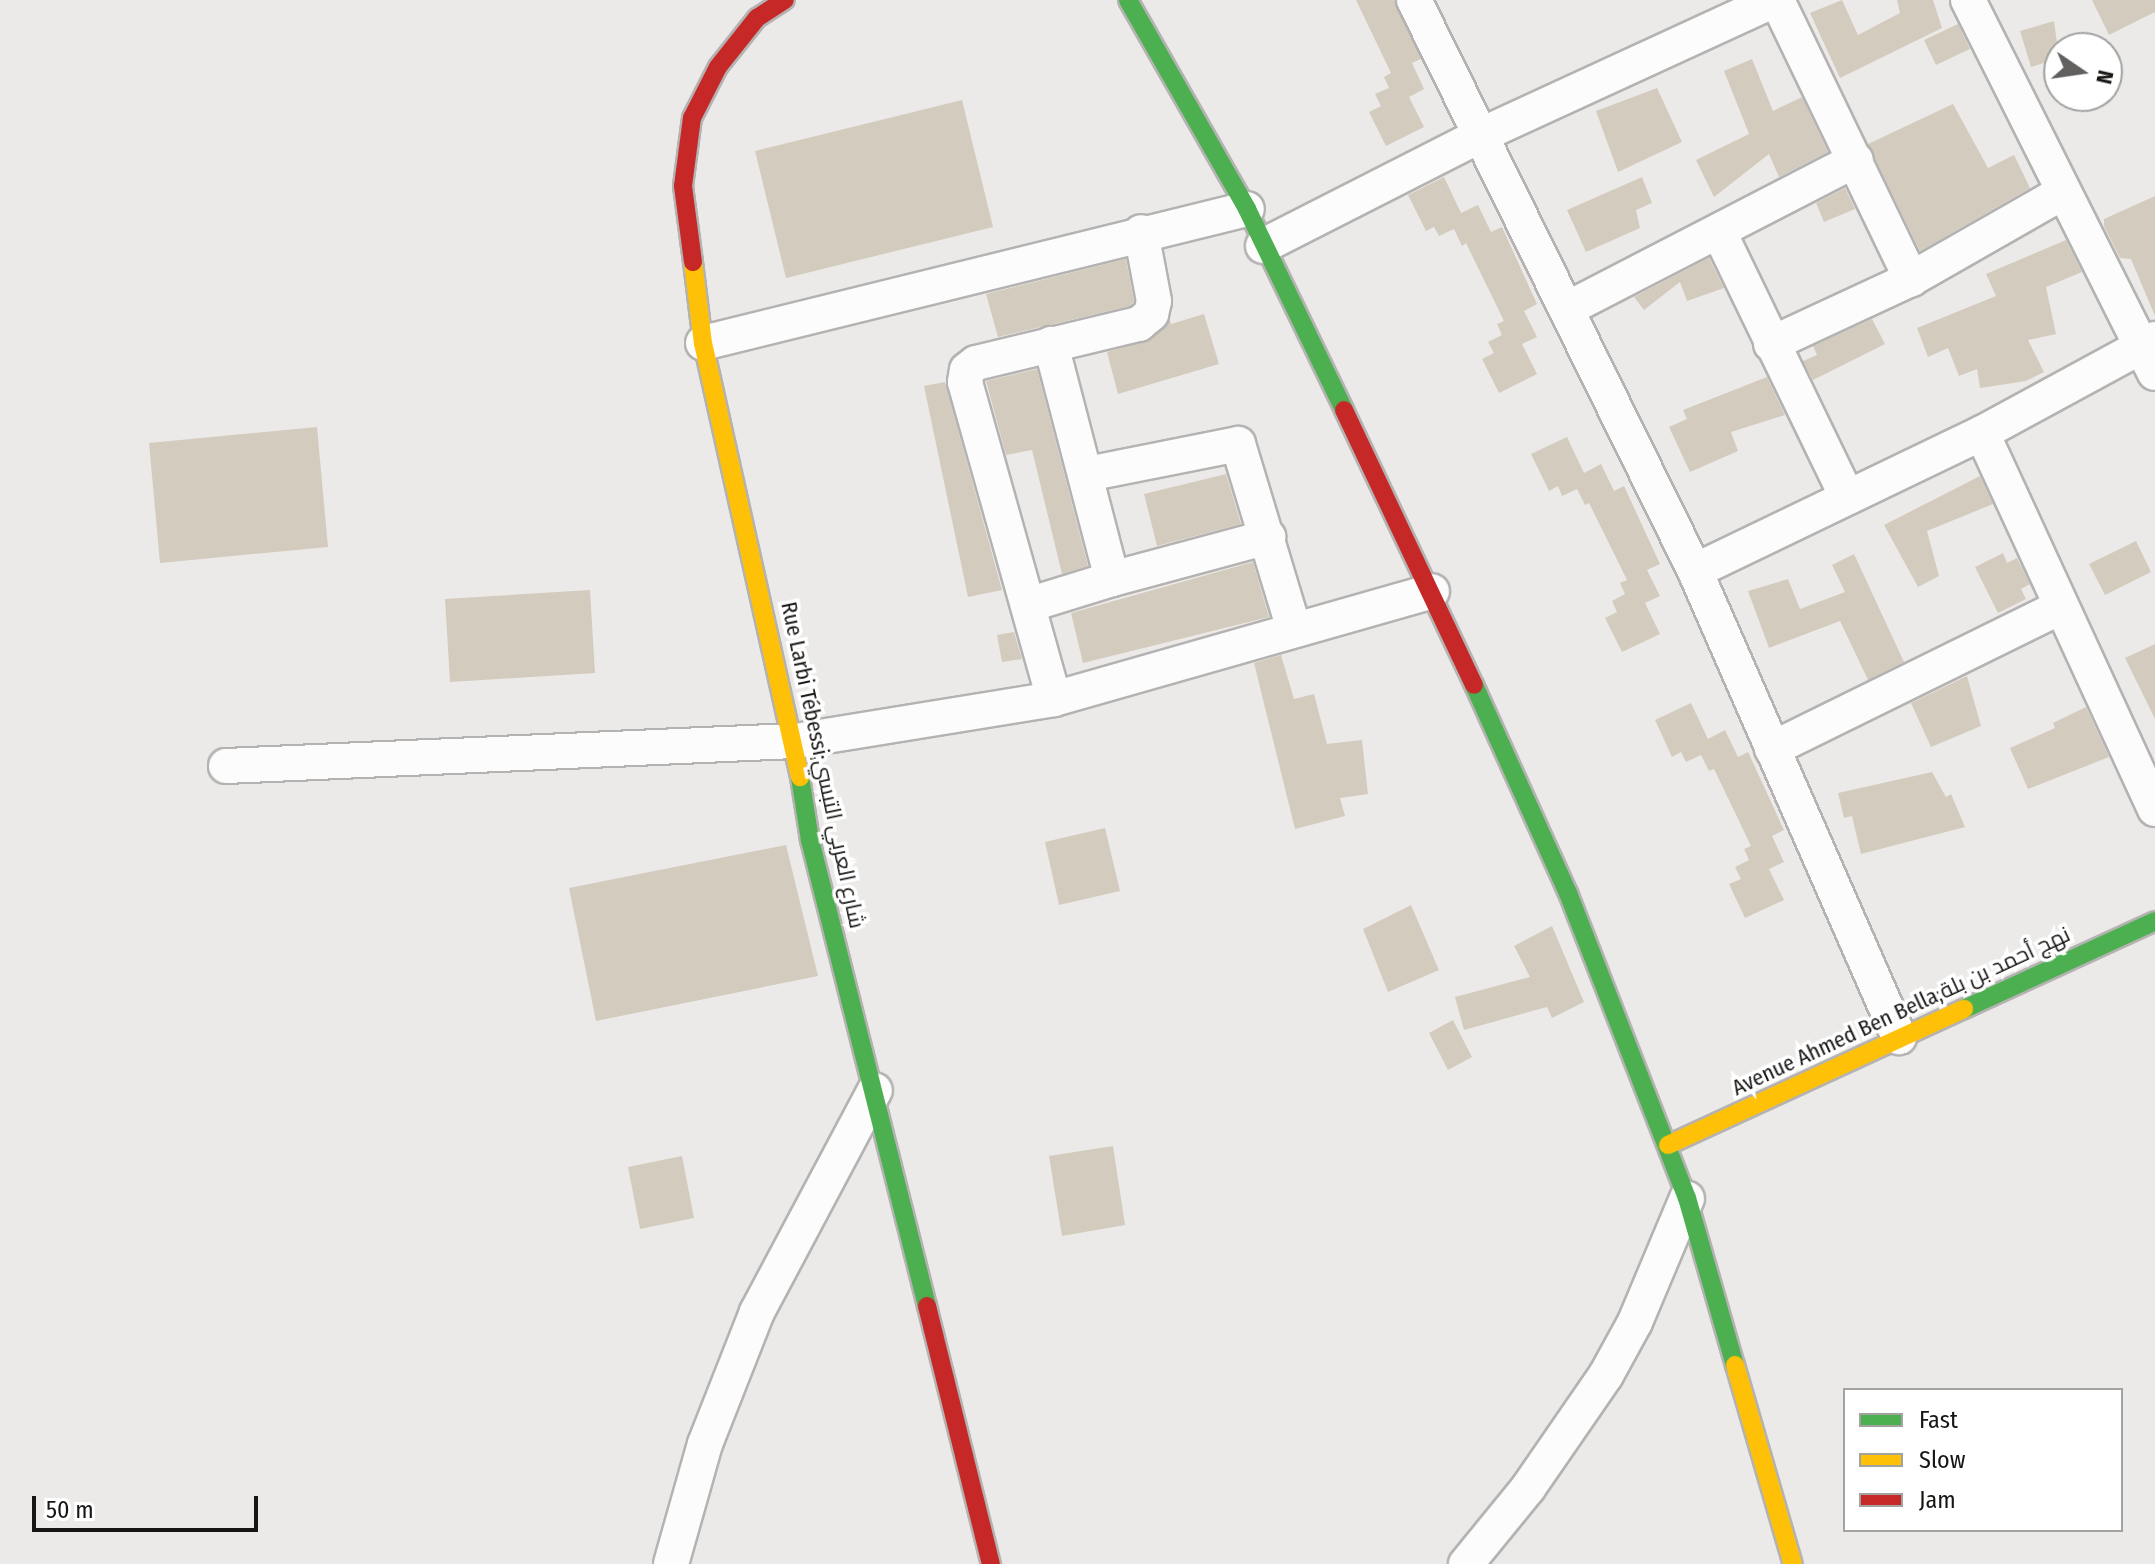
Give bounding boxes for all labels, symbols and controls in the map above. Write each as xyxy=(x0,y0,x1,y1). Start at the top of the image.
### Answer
north arrow xyxy=(2043,32,2123,112)
text: N xyxy=(2090,68,2120,87)
street label: Rue Larbi Tébessi;شارع العربي التبسي xyxy=(775,599,871,931)
street label: Avenue Ahmed Ben Bella;نهج أحمد بن بلة xyxy=(1728,921,2074,1101)
legend xyxy=(1843,1388,2123,1532)
text: Fast xyxy=(1919,1406,1958,1434)
text: Slow xyxy=(1919,1446,1965,1474)
scale bar xyxy=(36,1480,262,1530)
text: Jam xyxy=(1919,1486,1956,1514)
text: 50 m xyxy=(46,1496,94,1524)

